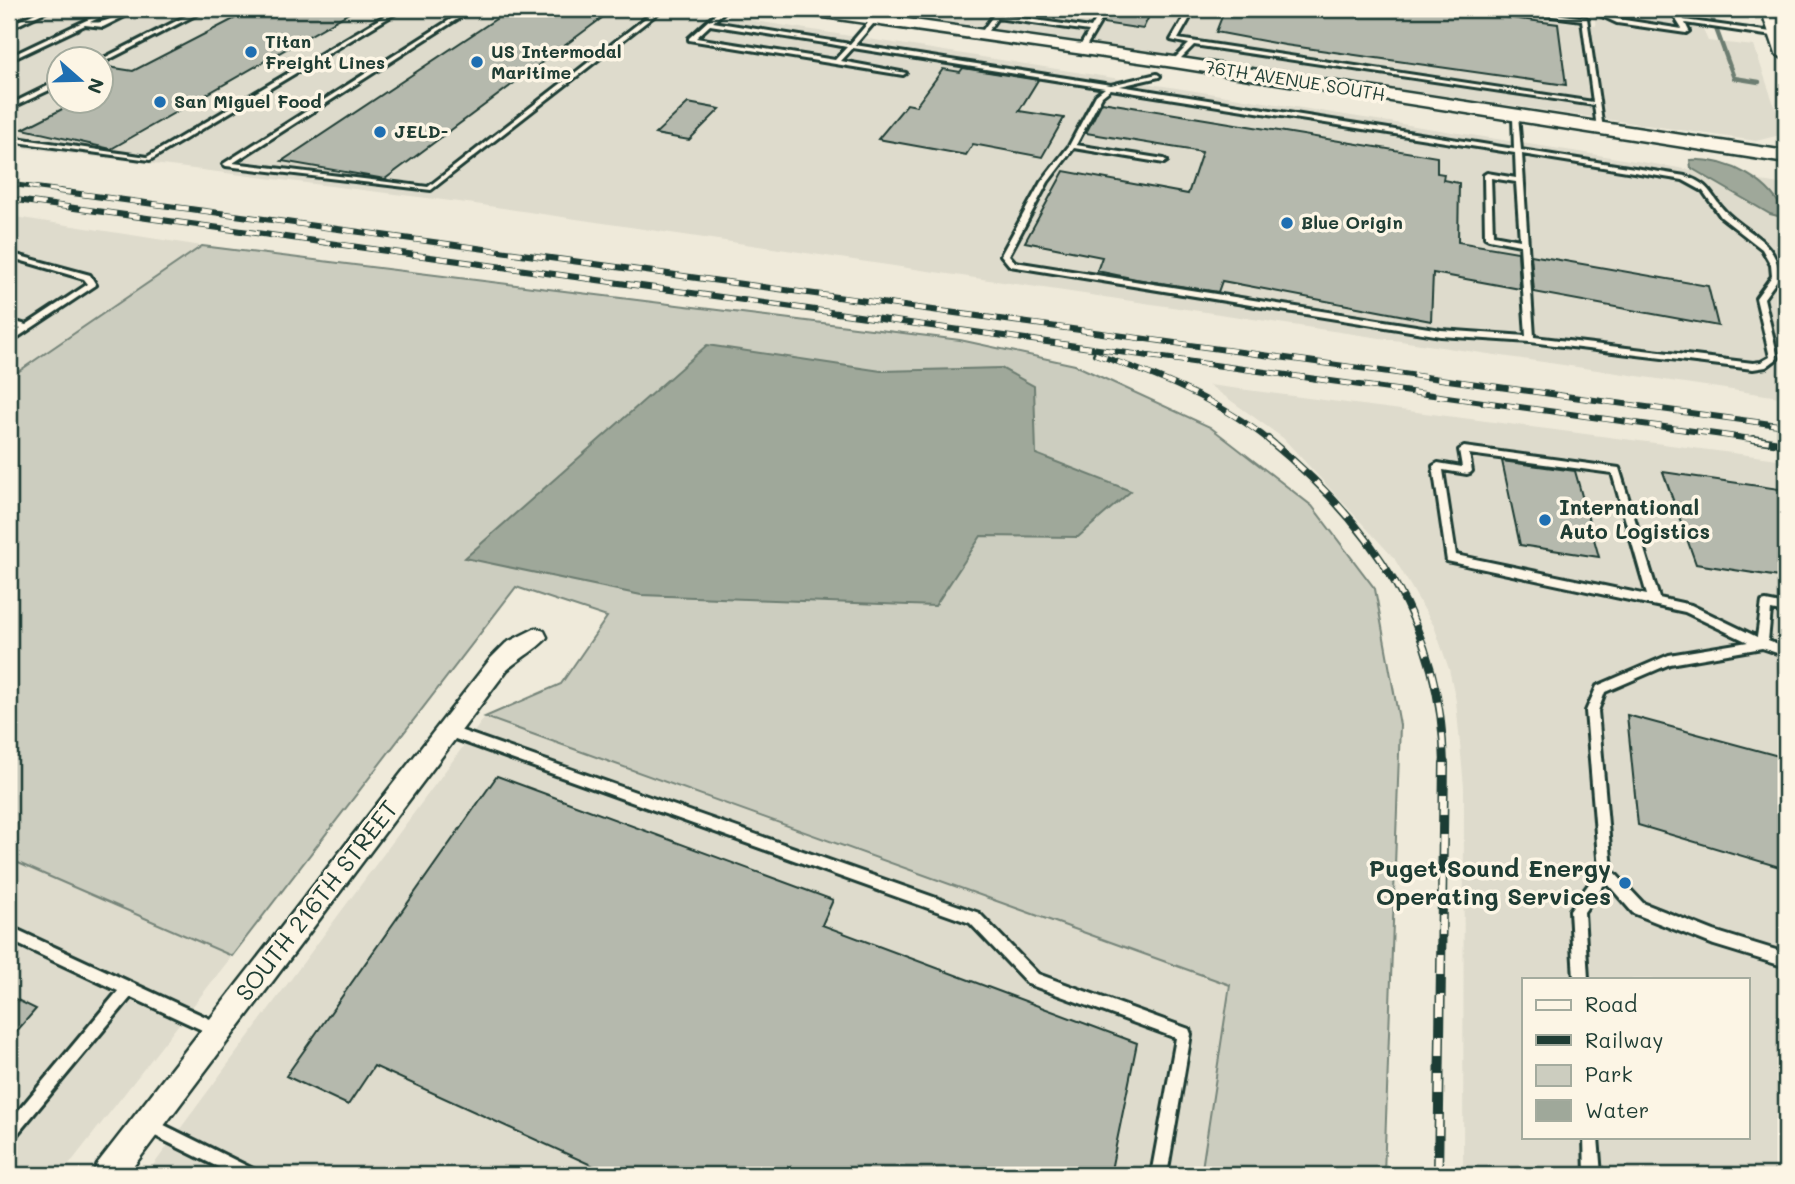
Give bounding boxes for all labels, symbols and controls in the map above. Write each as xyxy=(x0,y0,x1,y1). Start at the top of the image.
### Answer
place label: Titan Freight Lines xyxy=(265,29,385,74)
place label: US Intermodal Maritime xyxy=(491,39,622,84)
marker: Titan Freight Lines xyxy=(243,44,259,60)
north arrow xyxy=(46,46,116,116)
marker: US Intermodal Maritime xyxy=(469,54,485,70)
street label: 76TH AVENUE SOUTH xyxy=(1204,54,1387,106)
text: N xyxy=(82,75,111,97)
place label: San Miguel Food xyxy=(174,89,322,113)
marker: San Miguel Food xyxy=(152,94,168,110)
place label: JELD- xyxy=(394,119,448,143)
marker: JELD- xyxy=(372,124,388,140)
place label: Blue Origin xyxy=(1301,210,1403,234)
marker: Blue Origin xyxy=(1279,215,1295,231)
place label: International Auto Logistics xyxy=(1559,493,1710,544)
marker: International Auto Logistics xyxy=(1537,512,1553,528)
street label: SOUTH 216TH STREET xyxy=(228,793,404,1007)
place label: Puget Sound Energy Operating Services xyxy=(1369,852,1611,911)
marker: Puget Sound Energy Operating Services xyxy=(1617,875,1633,891)
legend xyxy=(1522,978,1750,1138)
text: Road xyxy=(1585,990,1637,1017)
text: Railway xyxy=(1585,1026,1664,1053)
text: Park xyxy=(1585,1060,1633,1087)
text: Water xyxy=(1585,1096,1649,1123)

